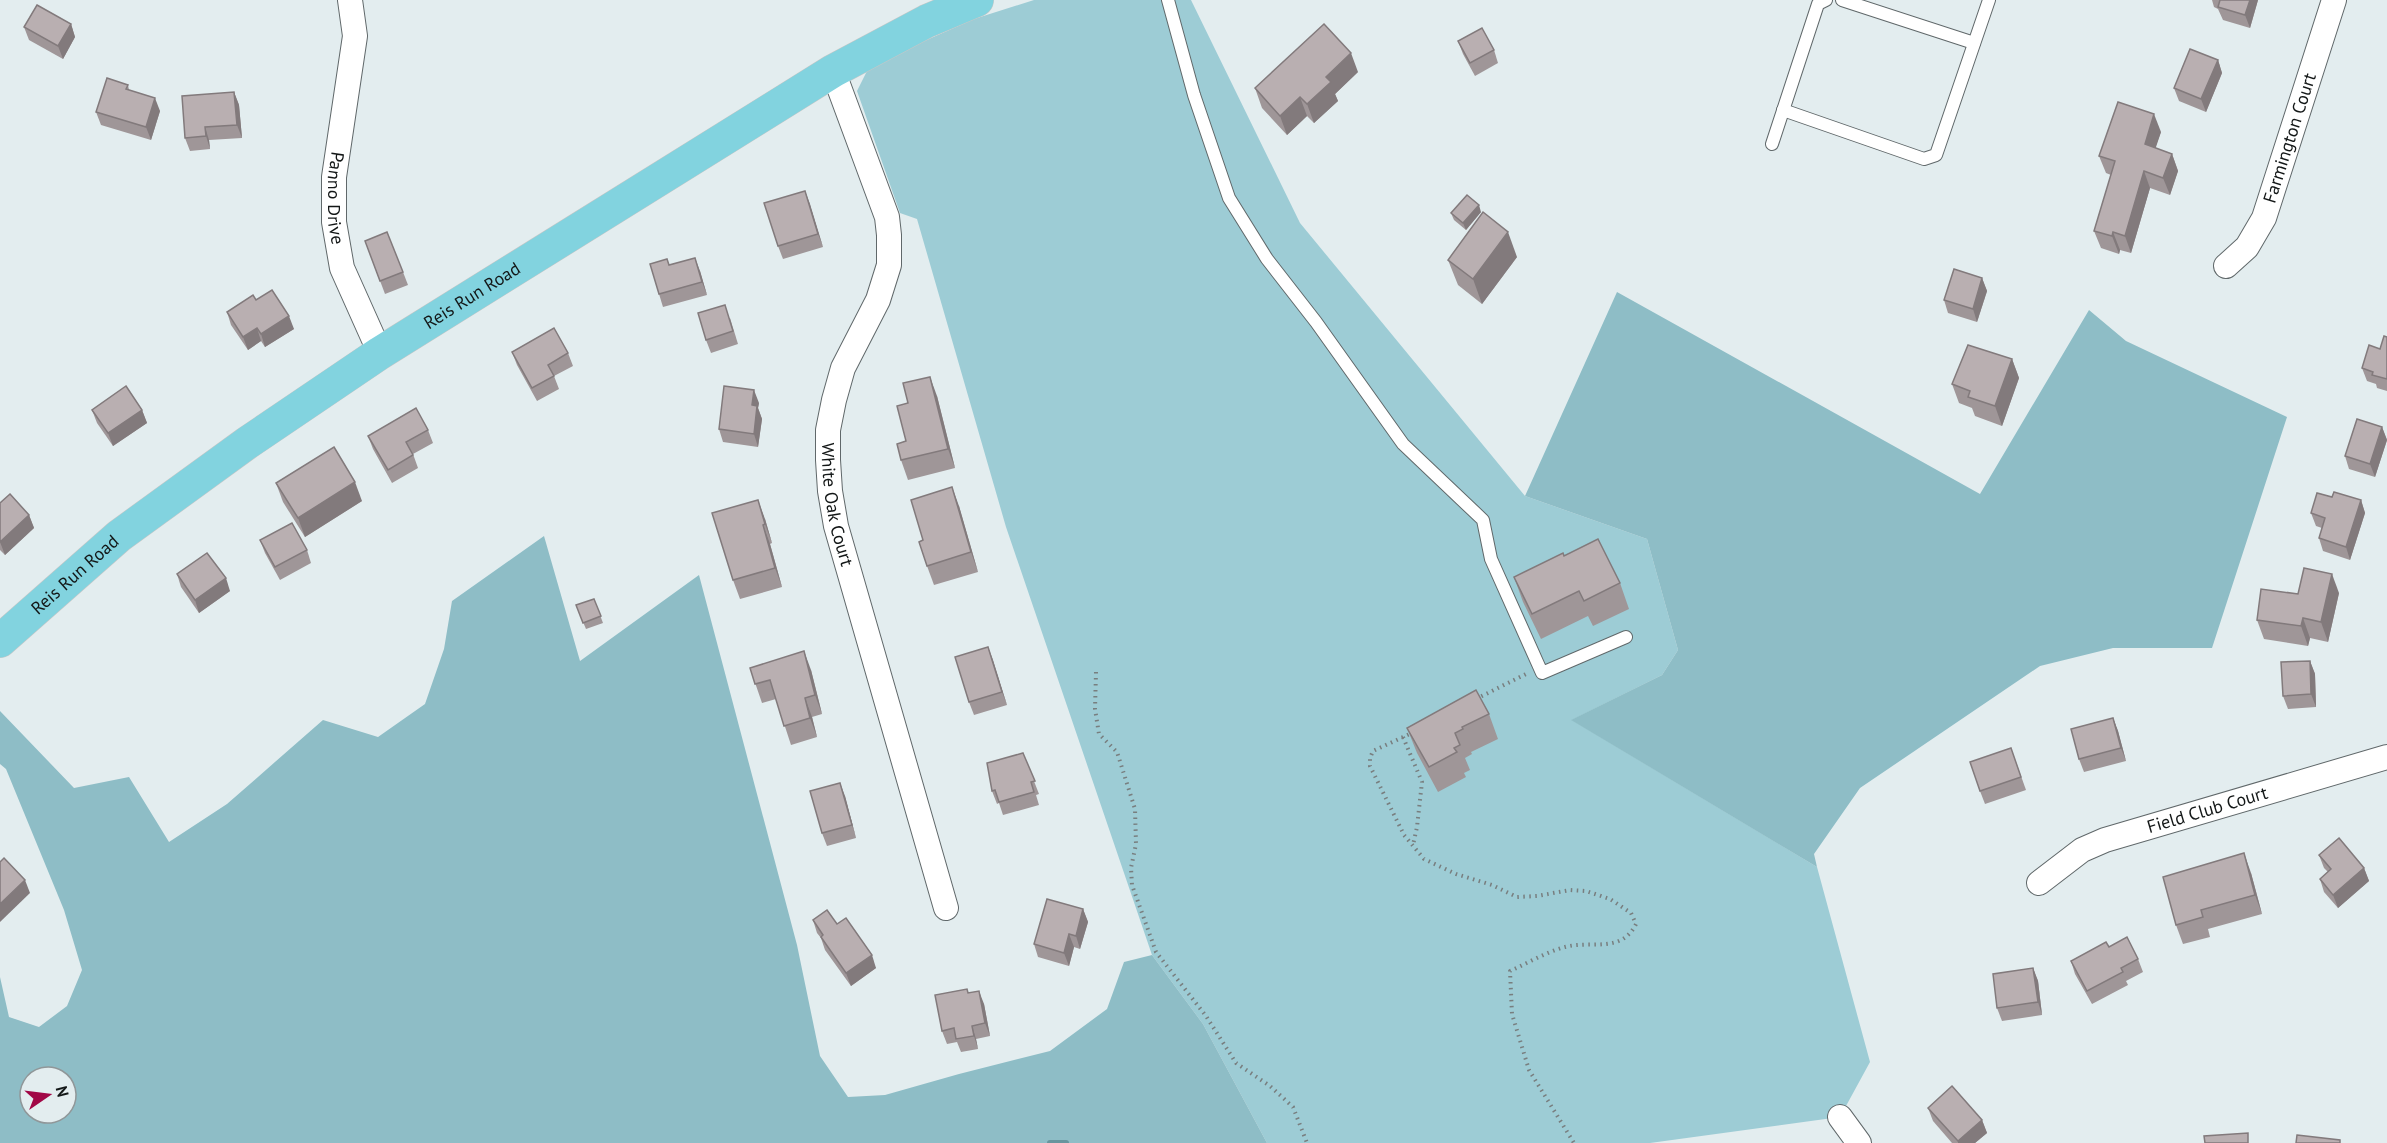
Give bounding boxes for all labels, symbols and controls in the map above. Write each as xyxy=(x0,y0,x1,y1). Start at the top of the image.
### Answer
street label: Farmington Court xyxy=(2258,70,2321,206)
street label: Panno Drive xyxy=(323,150,350,246)
street label: Reis Run Road xyxy=(419,257,524,334)
street label: White Oak Court xyxy=(817,443,859,569)
street label: Reis Run Road xyxy=(26,530,123,619)
street label: Field Club Court xyxy=(2144,781,2270,838)
north arrow xyxy=(18,1065,78,1125)
text: N xyxy=(52,1084,74,1099)

